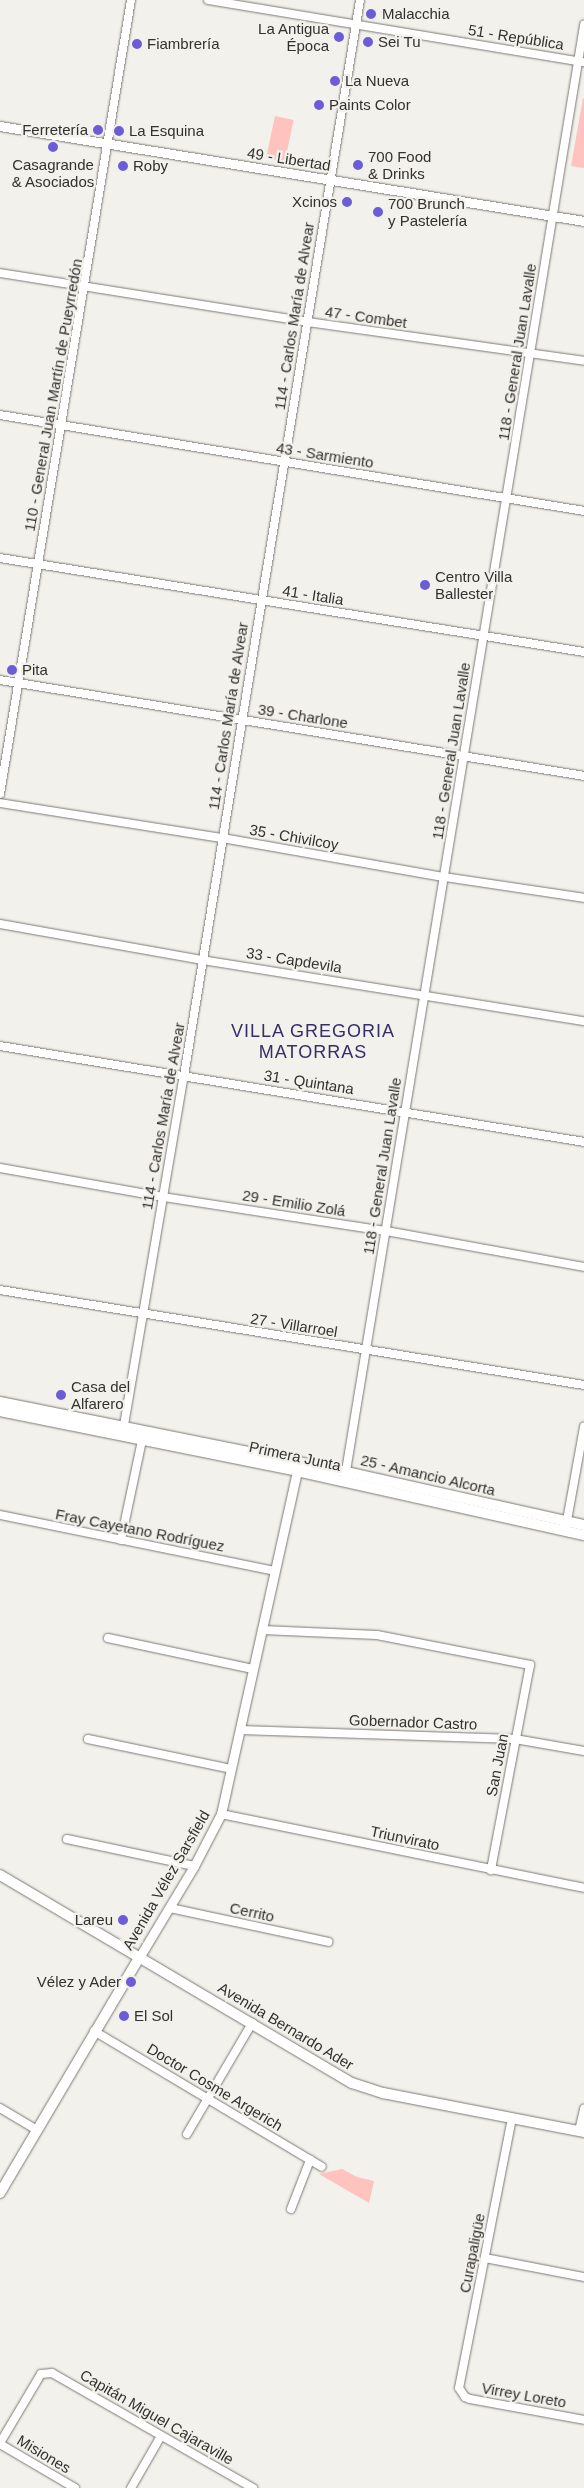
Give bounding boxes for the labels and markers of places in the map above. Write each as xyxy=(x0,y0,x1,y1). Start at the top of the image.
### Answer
place label: Malacchia xyxy=(382,5,450,23)
marker: Malacchia xyxy=(364,7,378,21)
place label: La Antigua Época xyxy=(257,19,329,54)
marker: La Antigua Época xyxy=(333,31,345,43)
place label: Sei Tu xyxy=(378,33,421,51)
place label: Fiambrería xyxy=(147,35,220,53)
marker: Sei Tu xyxy=(362,36,374,48)
marker: Fiambrería xyxy=(131,38,143,50)
place label: La Nueva xyxy=(345,72,409,90)
marker: La Nueva xyxy=(329,75,341,87)
place label: Paints Color xyxy=(329,96,411,114)
marker: Paints Color xyxy=(313,99,325,111)
place label: Ferretería xyxy=(22,121,88,139)
place label: La Esquina xyxy=(129,122,204,140)
marker: Ferretería xyxy=(92,124,104,136)
marker: La Esquina xyxy=(113,125,125,137)
marker: Casagrande & Asociados xyxy=(47,141,59,153)
place label: 700 Food & Drinks xyxy=(368,147,431,182)
place label: Casagrande & Asociados xyxy=(11,155,95,190)
place label: Roby xyxy=(133,157,168,175)
marker: 700 Food & Drinks xyxy=(352,159,364,171)
marker: Roby xyxy=(117,160,129,172)
place label: Xcinos xyxy=(292,193,337,211)
place label: 700 Brunch y Pastelería xyxy=(388,194,467,229)
marker: Xcinos xyxy=(341,196,353,208)
marker: 700 Brunch y Pastelería xyxy=(372,206,384,218)
place label: Centro Villa Ballester xyxy=(435,567,512,602)
marker: Centro Villa Ballester xyxy=(419,579,431,591)
place label: Pita xyxy=(22,661,48,679)
marker: Pita xyxy=(6,664,18,676)
place label: Casa del Alfarero xyxy=(71,1377,130,1412)
marker: Casa del Alfarero xyxy=(55,1389,67,1401)
place label: Lareu xyxy=(75,1911,113,1929)
marker: Lareu xyxy=(117,1914,129,1926)
place label: Vélez y Ader xyxy=(36,1973,121,1991)
marker: Vélez y Ader xyxy=(125,1976,137,1988)
place label: El Sol xyxy=(134,2007,173,2025)
marker: El Sol xyxy=(118,2010,130,2022)

